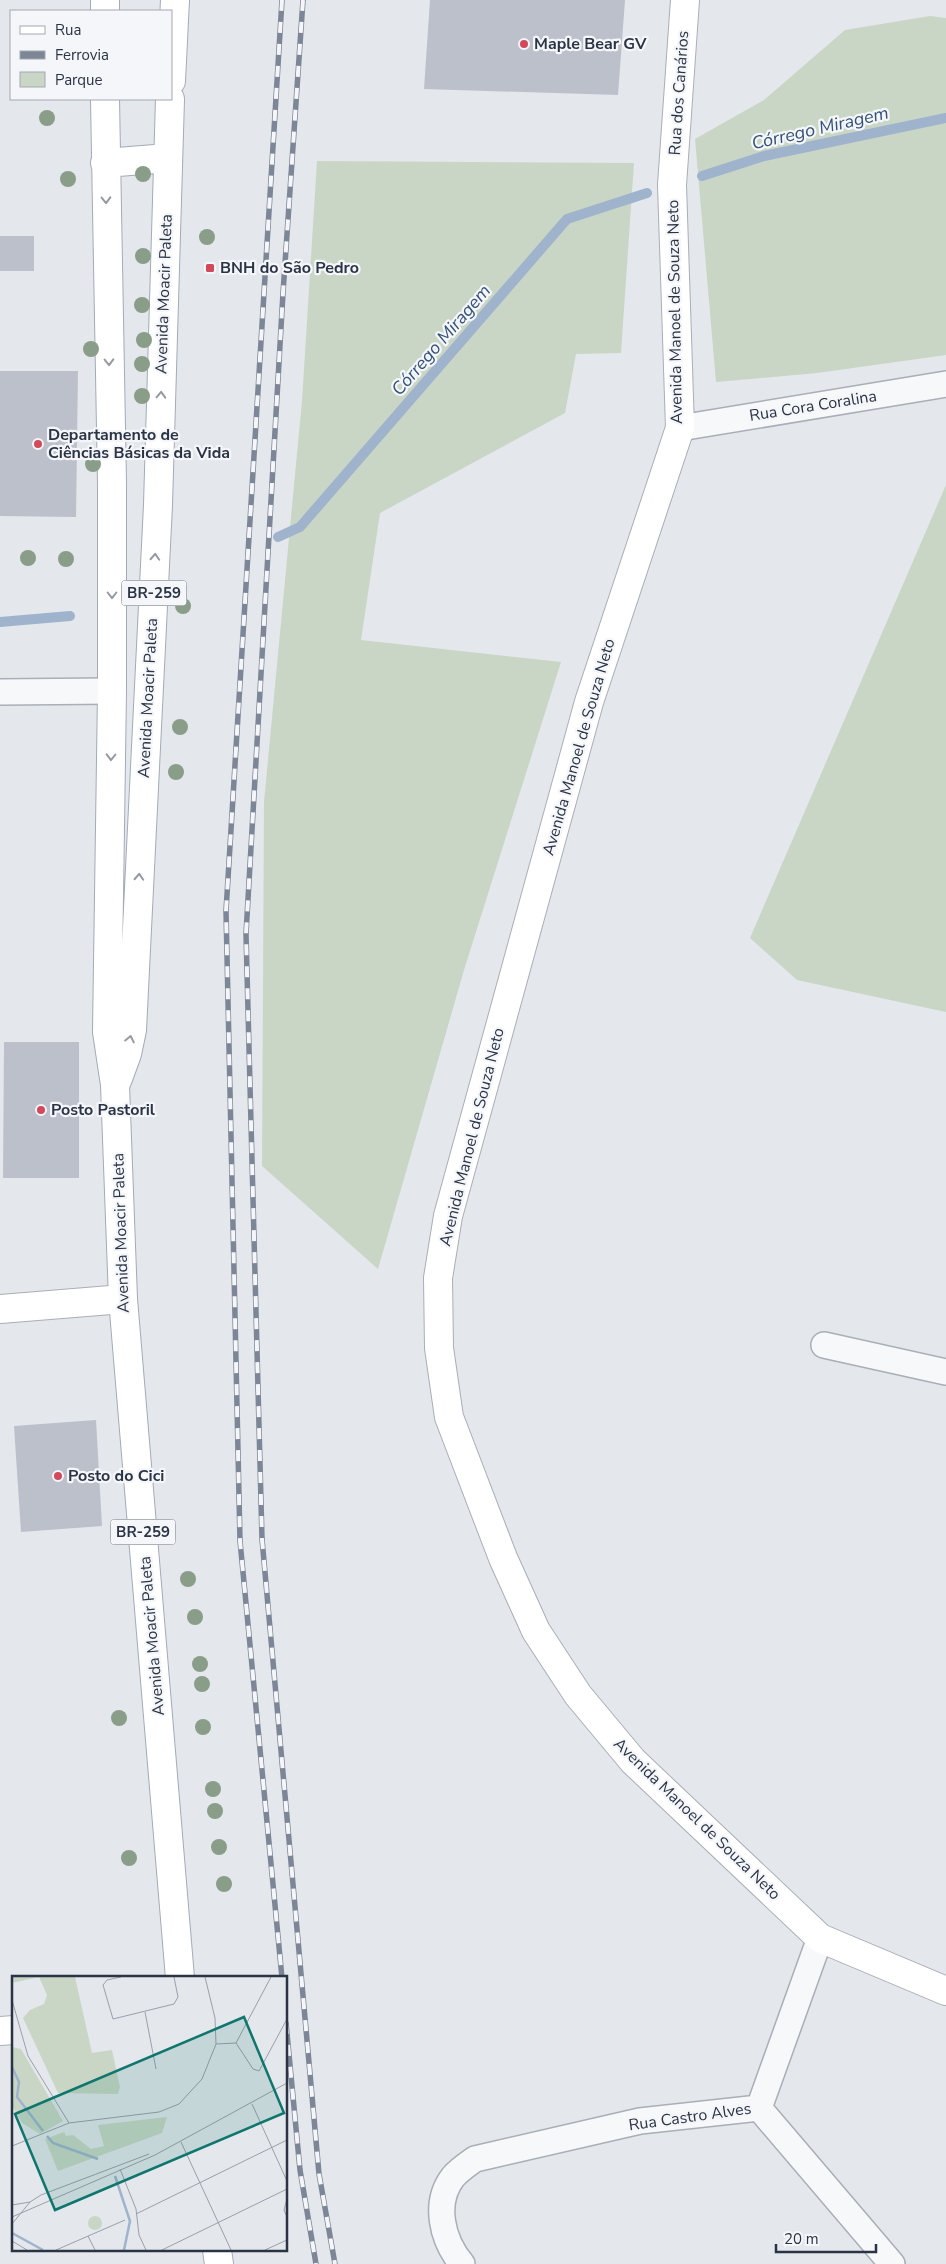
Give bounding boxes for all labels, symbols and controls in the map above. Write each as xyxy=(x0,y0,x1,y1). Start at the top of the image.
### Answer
legend xyxy=(10,10,172,100)
text: Rua xyxy=(55,20,81,40)
street label: Rua dos Canários xyxy=(664,30,694,156)
place label: Maple Bear GV xyxy=(534,33,647,55)
marker: Maple Bear GV xyxy=(518,38,530,50)
text: Ferrovia xyxy=(55,45,109,65)
text: Parque xyxy=(55,70,103,90)
water label: Córrego Miragem xyxy=(749,101,891,155)
one-way arrow xyxy=(100,196,111,204)
street label: Avenida Manoel de Souza Neto xyxy=(662,200,688,424)
street label: Avenida Moacir Paleta xyxy=(150,214,178,374)
place label: BNH do São Pedro xyxy=(220,257,359,279)
marker: BNH do São Pedro xyxy=(204,262,216,274)
water label: Córrego Miragem xyxy=(386,279,496,401)
one-way arrow xyxy=(104,359,114,367)
street label: Rua Cora Coralina xyxy=(748,385,878,427)
one-way arrow xyxy=(156,390,166,398)
place label: Departamento de Ciências Básicas da Vida xyxy=(48,424,230,464)
marker: Departamento de Ciências Básicas da Vida xyxy=(32,438,44,450)
one-way arrow xyxy=(150,553,161,561)
road number: BR-259 xyxy=(122,580,186,606)
one-way arrow xyxy=(107,592,117,599)
street label: Avenida Moacir Paleta xyxy=(133,617,163,779)
street label: Avenida Manoel de Souza Neto xyxy=(537,636,621,858)
one-way arrow xyxy=(106,754,116,762)
one-way arrow xyxy=(134,872,145,880)
street label: Avenida Manoel de Souza Neto xyxy=(434,1025,510,1249)
one-way arrow xyxy=(124,1034,135,1043)
place label: Posto Pastoril xyxy=(51,1099,155,1121)
marker: Posto Pastoril xyxy=(35,1104,47,1116)
street label: Avenida Moacir Paleta xyxy=(107,1153,135,1313)
place label: Posto do Cici xyxy=(68,1465,164,1487)
marker: Posto do Cici xyxy=(52,1470,64,1482)
road number: BR-259 xyxy=(110,1520,176,1544)
street label: Avenida Moacir Paleta xyxy=(134,1555,170,1717)
street label: Avenida Manoel de Souza Neto xyxy=(609,1733,785,1905)
inset map xyxy=(12,1976,288,2252)
street label: Rua Castro Alves xyxy=(627,2098,753,2136)
scale bar xyxy=(776,2222,876,2254)
text: 20 m xyxy=(784,2229,819,2249)

